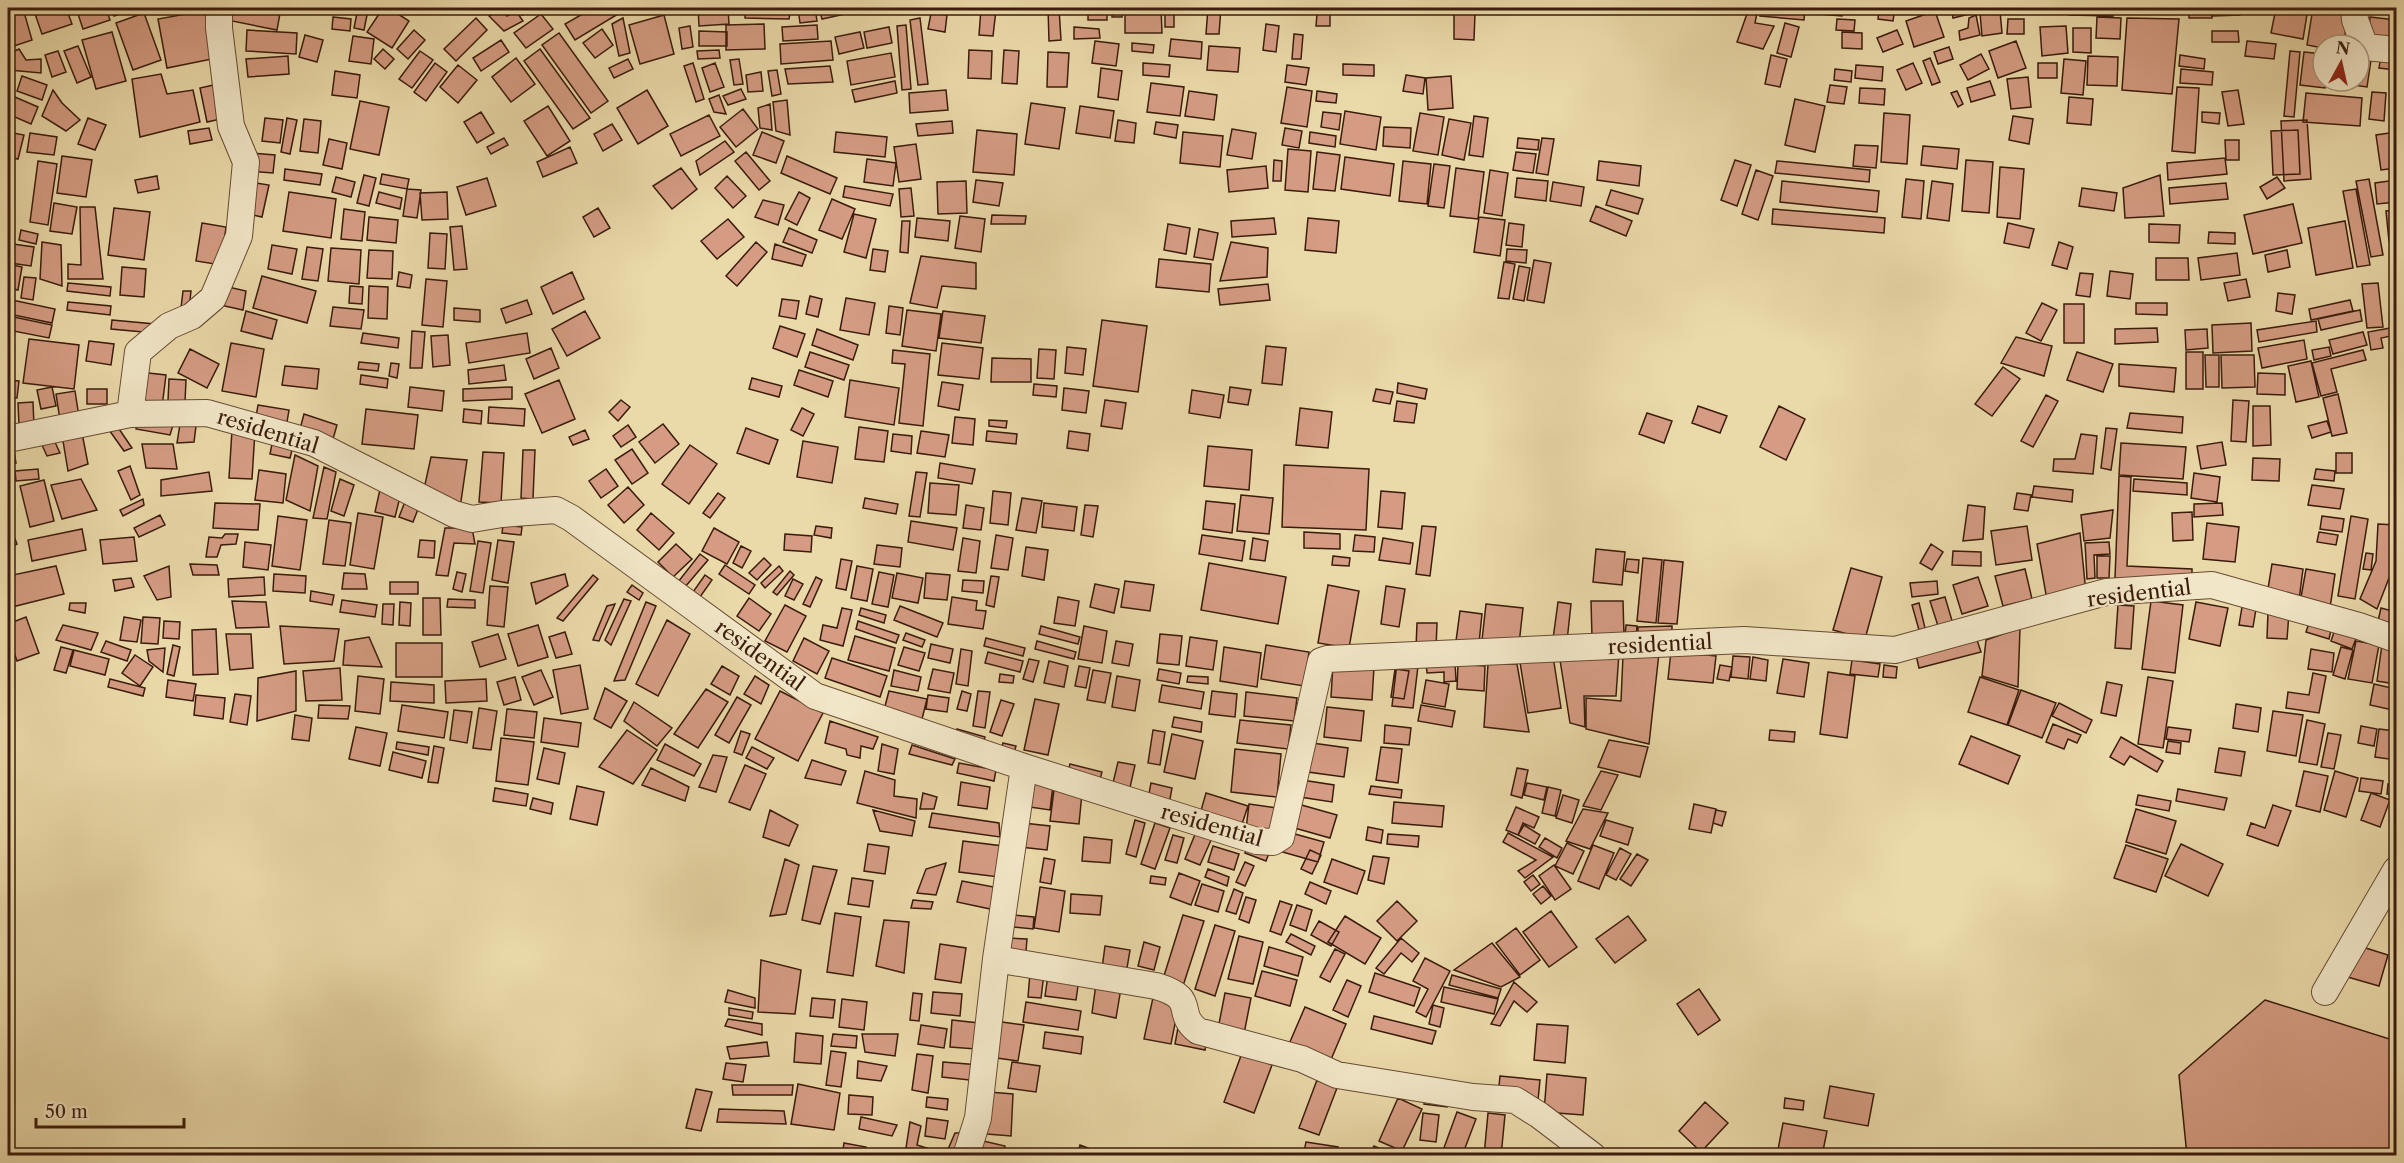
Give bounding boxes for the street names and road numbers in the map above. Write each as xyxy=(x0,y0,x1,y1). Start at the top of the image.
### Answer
street label: residential xyxy=(214,404,322,458)
street label: residential xyxy=(2086,574,2192,612)
street label: residential xyxy=(710,614,810,696)
street label: residential xyxy=(1607,629,1713,659)
street label: residential xyxy=(1158,799,1266,851)

